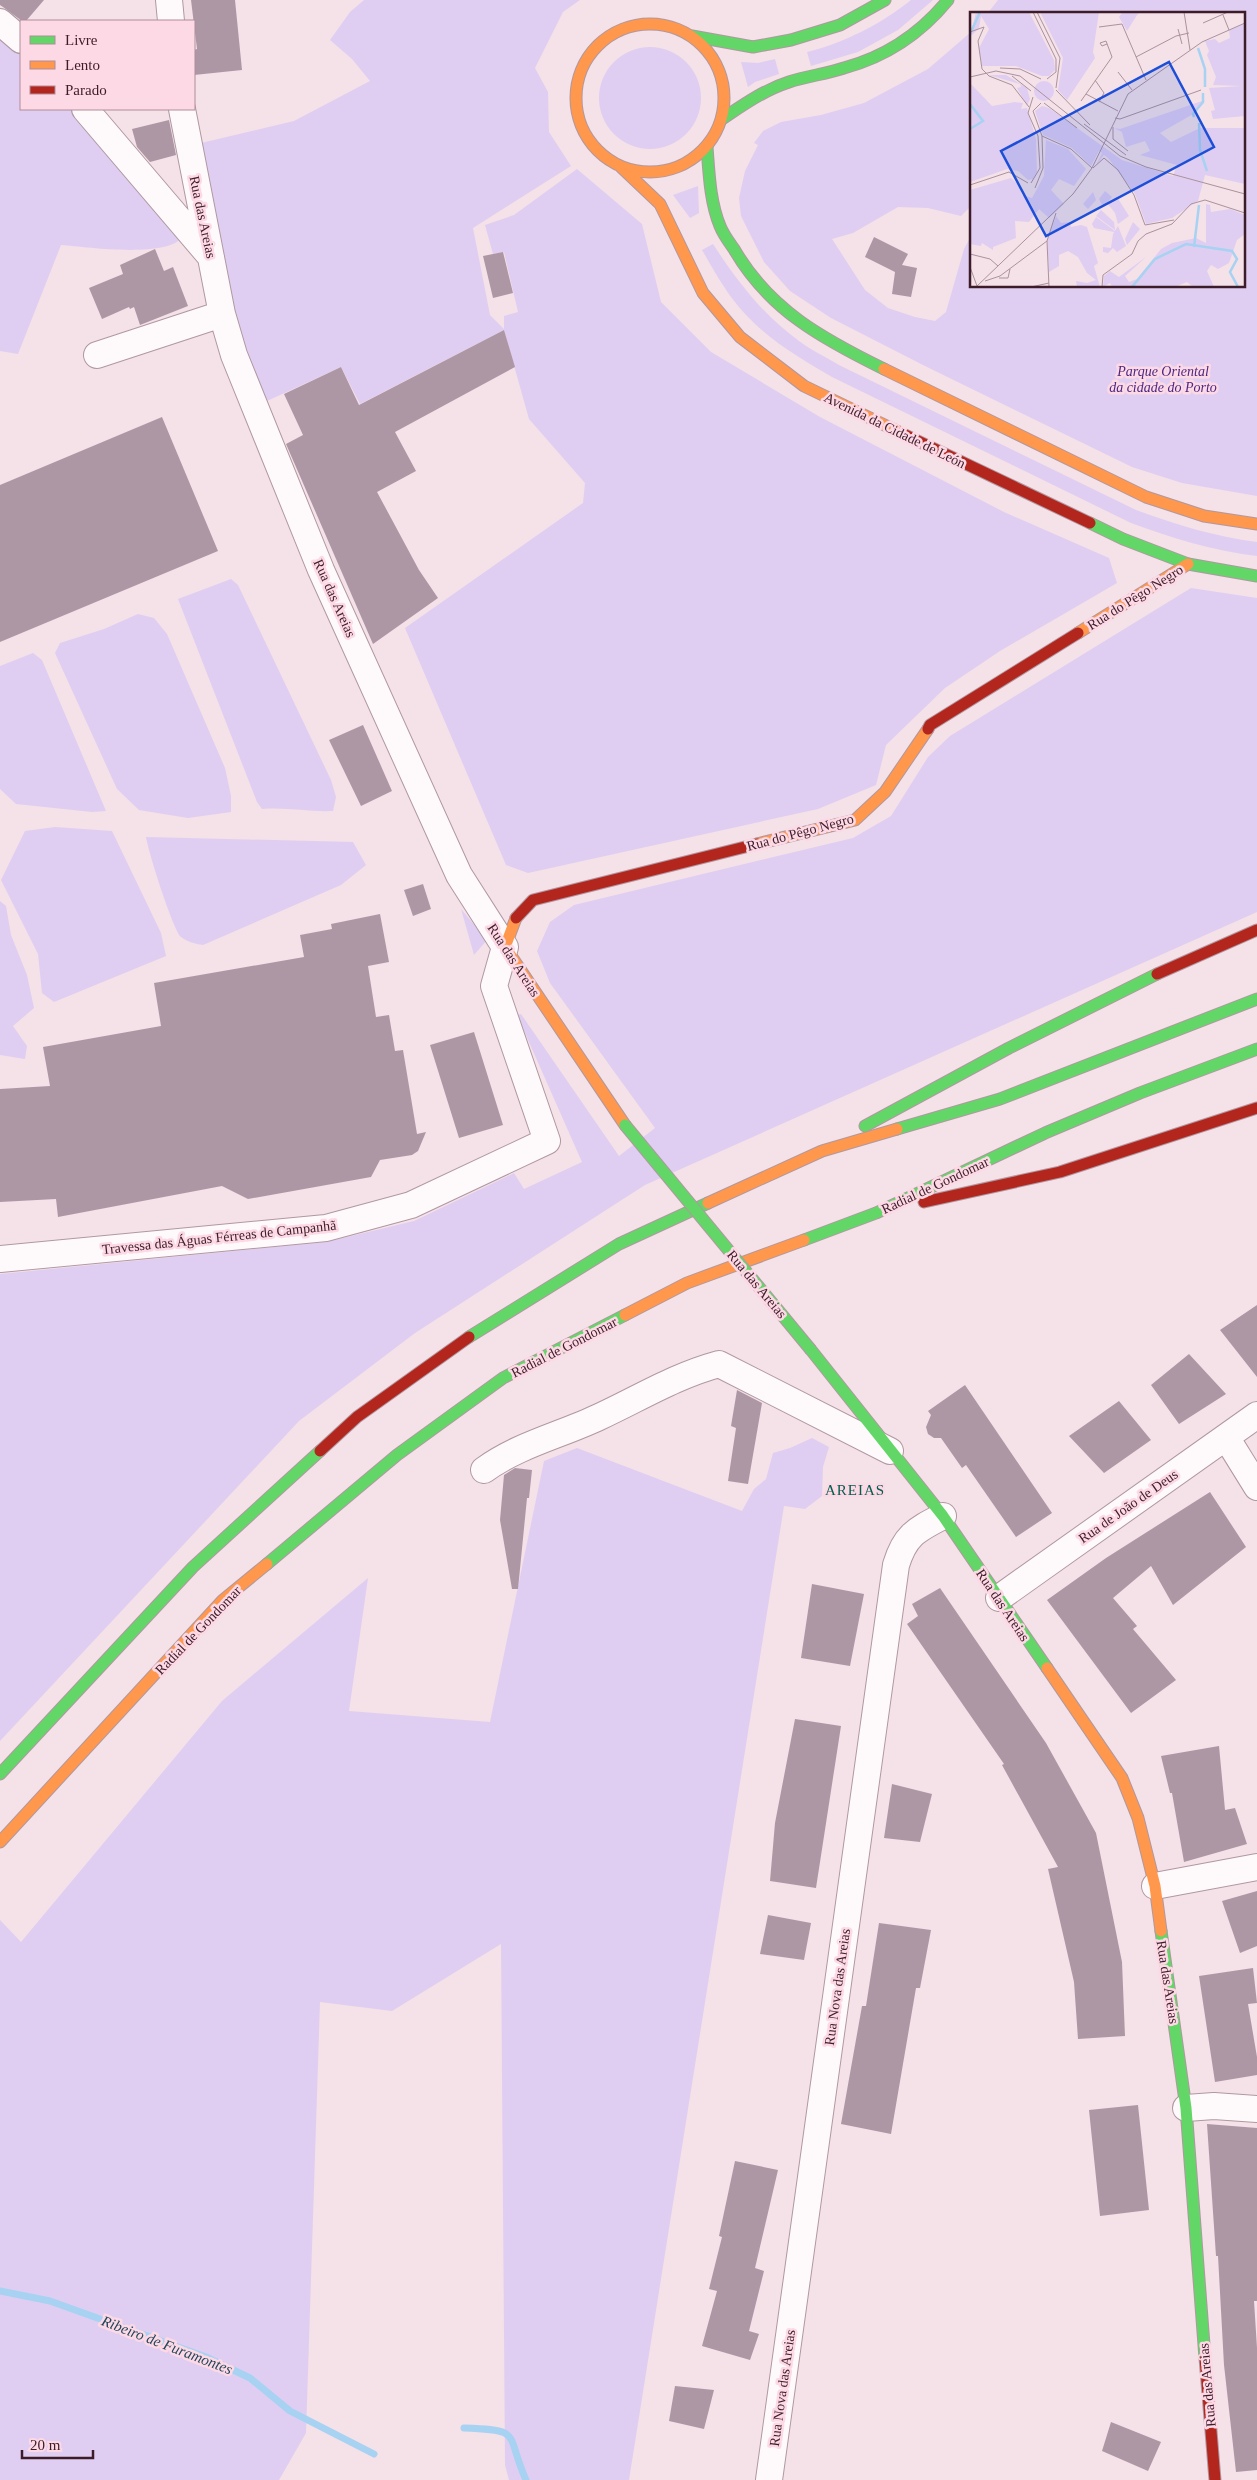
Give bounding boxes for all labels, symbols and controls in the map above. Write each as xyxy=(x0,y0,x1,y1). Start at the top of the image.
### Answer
inset map xyxy=(970,12,1244,288)
legend xyxy=(20,20,195,110)
text: Livre xyxy=(65,32,98,48)
text: Lento xyxy=(65,57,100,73)
text: Parado xyxy=(65,82,107,98)
street label: Rua das Areias xyxy=(186,174,219,260)
park label: Parque Oriental da cidade do Porto xyxy=(1109,364,1217,395)
street label: Avenida da Cidade de León xyxy=(822,390,968,471)
street label: Rua das Areias xyxy=(311,557,358,640)
street label: Rua do Pêgo Negro xyxy=(1085,562,1186,633)
street label: Rua do Pêgo Negro xyxy=(745,811,855,854)
street label: Rua das Areias xyxy=(484,921,543,1000)
street label: Radial de Gondomar xyxy=(879,1154,992,1217)
street label: Travessa das Águas Férreas de Campanhã xyxy=(101,1217,338,1257)
street label: Rua das Areias xyxy=(724,1247,789,1321)
street label: Radial de Gondomar xyxy=(509,1314,620,1381)
street label: Rua de João de Deus xyxy=(1076,1467,1181,1546)
district label: AREIAS xyxy=(825,1482,885,1498)
street label: Rua das Areias xyxy=(973,1566,1032,1644)
street label: Radial de Gondomar xyxy=(152,1583,244,1678)
street label: Rua Nova das Areias xyxy=(822,1928,853,2046)
street label: Rua das Areias xyxy=(1154,1939,1181,2025)
water label: Ribeiro de Furamontes xyxy=(99,2312,235,2377)
street label: Rua Nova das Areias xyxy=(767,2329,798,2447)
street label: Rua das Areias xyxy=(1196,2342,1219,2427)
scale bar xyxy=(22,2428,94,2460)
text: 20 m xyxy=(30,2437,61,2453)

